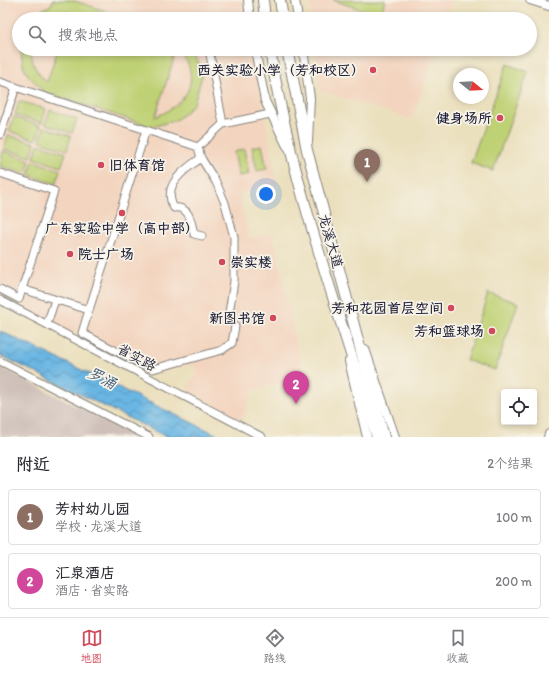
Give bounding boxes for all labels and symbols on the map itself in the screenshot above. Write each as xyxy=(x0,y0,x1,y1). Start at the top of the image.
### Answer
place label: 西关实验小学（芳和校区） xyxy=(197,62,365,79)
marker: 西关实验小学（芳和校区） xyxy=(368,65,378,75)
north arrow xyxy=(453,68,489,104)
place label: 健身场所 xyxy=(436,110,492,127)
marker: 健身场所 xyxy=(495,113,505,123)
pin: 1 xyxy=(354,149,380,182)
place label: 旧体育馆 xyxy=(109,157,165,174)
marker: 旧体育馆 xyxy=(96,160,106,170)
your location xyxy=(256,184,276,204)
marker: 广东实验中学（高中部） xyxy=(117,208,127,218)
street label: 龙溪大道 xyxy=(315,212,346,270)
place label: 广东实验中学（高中部） xyxy=(45,220,199,237)
place label: 院士广场 xyxy=(78,246,134,263)
marker: 院士广场 xyxy=(65,249,75,259)
place label: 崇实楼 xyxy=(230,254,272,271)
marker: 崇实楼 xyxy=(217,257,227,267)
place label: 芳和花园首层空间 xyxy=(331,300,443,317)
marker: 芳和花园首层空间 xyxy=(446,303,456,313)
place label: 新图书馆 xyxy=(209,310,265,327)
marker: 新图书馆 xyxy=(268,313,278,323)
place label: 芳和篮球场 xyxy=(414,323,484,340)
marker: 芳和篮球场 xyxy=(487,326,497,336)
street label: 省实路 xyxy=(114,340,159,375)
water label: 罗涌 xyxy=(85,363,120,393)
pin: 2 xyxy=(283,371,309,404)

